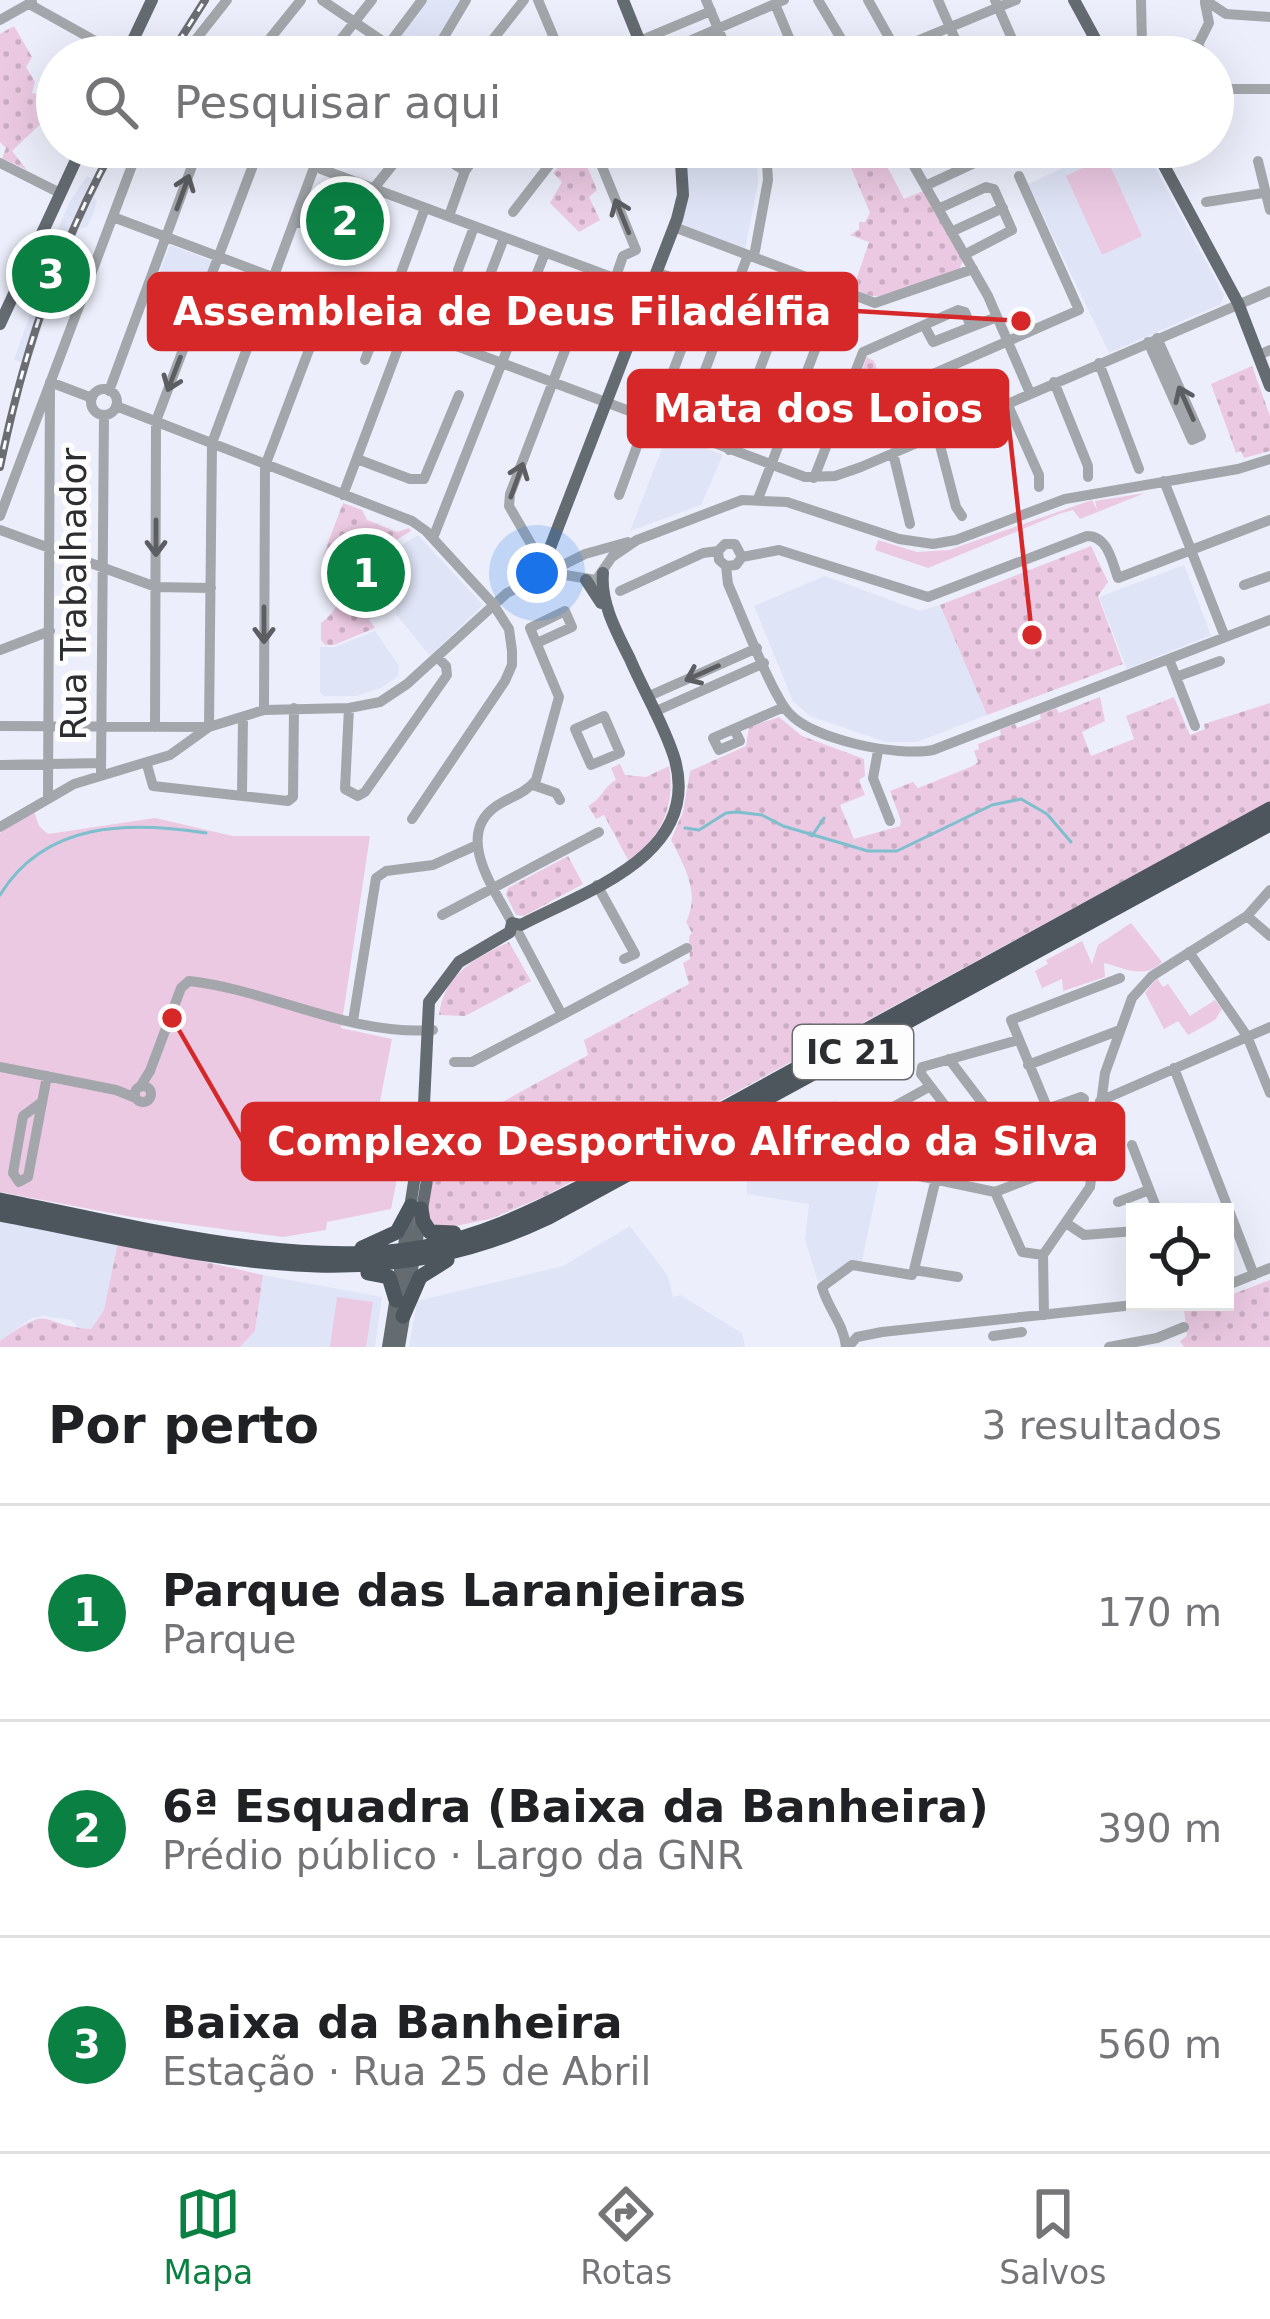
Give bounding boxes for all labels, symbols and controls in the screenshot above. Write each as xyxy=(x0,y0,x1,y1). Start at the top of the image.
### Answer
search box xyxy=(36,36,1234,168)
icon: search xyxy=(78,69,144,135)
text: Pesquisar aqui xyxy=(174,76,501,129)
one-way arrow xyxy=(174,174,195,211)
pin: 2 xyxy=(306,176,384,266)
one-way arrow xyxy=(610,199,631,236)
pin: 3 xyxy=(12,229,90,319)
callout: Assembleia de Deus Filadélfia xyxy=(149,274,856,349)
text: Assembleia de Deus Filadélfia xyxy=(173,289,831,334)
one-way arrow xyxy=(162,355,184,392)
callout: Mata dos Loios xyxy=(629,371,1007,446)
one-way arrow xyxy=(1174,385,1196,421)
text: Mata dos Loios xyxy=(653,386,983,431)
street label: Rua Trabalhador xyxy=(53,447,94,740)
one-way arrow xyxy=(508,462,529,499)
one-way arrow xyxy=(145,518,167,557)
pin: 1 xyxy=(327,528,405,618)
your location xyxy=(507,543,567,603)
one-way arrow xyxy=(253,605,275,644)
one-way arrow xyxy=(685,663,721,685)
road number: IC 21 xyxy=(793,1025,913,1079)
callout: Complexo Desportivo Alfredo da Silva xyxy=(243,1104,1123,1179)
text: Complexo Desportivo Alfredo da Silva xyxy=(267,1119,1099,1164)
map controls xyxy=(1126,1203,1234,1311)
button: locate xyxy=(1126,1203,1234,1311)
text: Por perto xyxy=(48,1396,319,1455)
text: 3 resultados xyxy=(982,1403,1222,1448)
text: Parque das Laranjeiras xyxy=(162,1564,746,1617)
text: 1 xyxy=(73,1590,101,1635)
text: 170 m xyxy=(1097,1590,1222,1635)
text: Parque xyxy=(162,1617,296,1662)
text: 6ª Esquadra (Baixa da Banheira) xyxy=(162,1780,989,1833)
text: 2 xyxy=(73,1806,101,1851)
text: 390 m xyxy=(1097,1806,1222,1851)
text: Prédio público · Largo da GNR xyxy=(162,1833,744,1878)
text: Baixa da Banheira xyxy=(162,1996,623,2049)
text: 3 xyxy=(73,2022,101,2067)
text: 560 m xyxy=(1097,2022,1222,2067)
text: Estação · Rua 25 de Abril xyxy=(162,2049,651,2094)
tab: Mapa xyxy=(163,2181,253,2292)
tab: Rotas xyxy=(580,2181,672,2292)
tab: Salvos xyxy=(999,2181,1107,2292)

